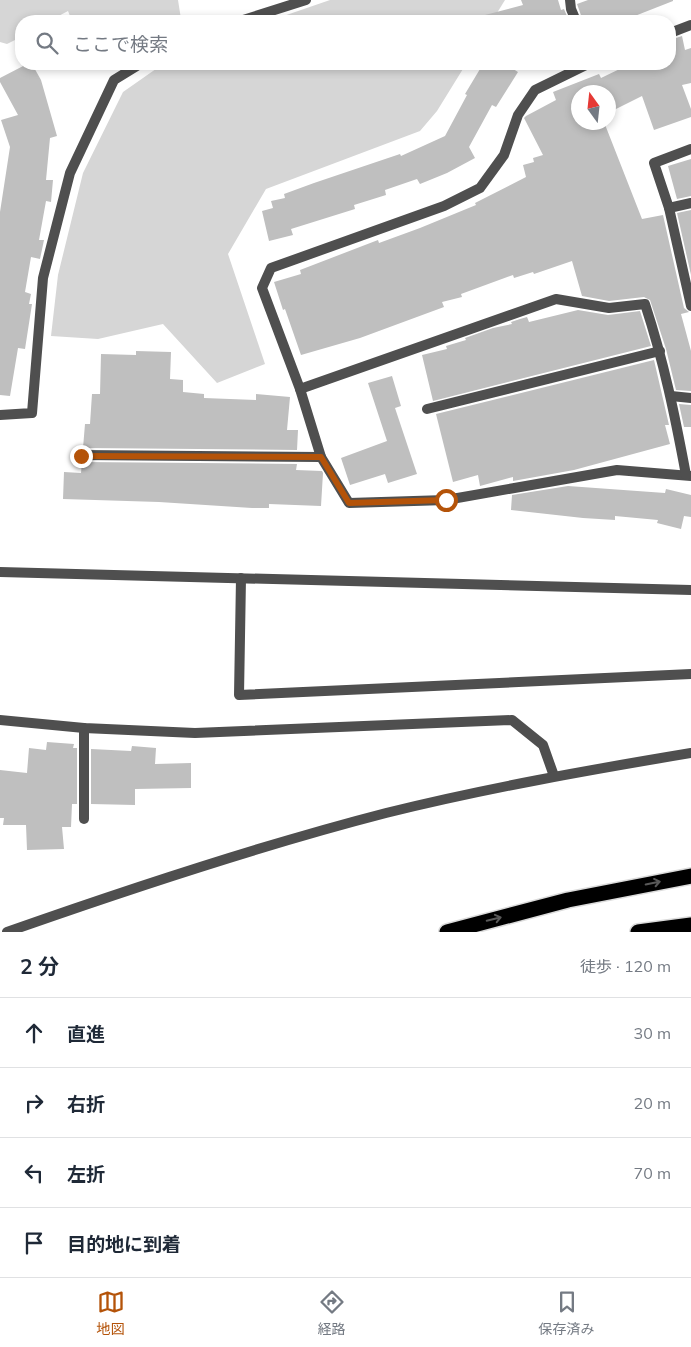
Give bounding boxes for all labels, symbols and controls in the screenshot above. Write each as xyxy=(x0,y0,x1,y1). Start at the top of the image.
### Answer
search box xyxy=(15,15,676,70)
icon: search xyxy=(33,29,61,57)
text: ここで検索 xyxy=(73,32,168,56)
north arrow xyxy=(571,85,616,130)
route end xyxy=(70,445,93,468)
route start xyxy=(435,489,458,512)
one-way arrow xyxy=(644,878,660,887)
one-way arrow xyxy=(486,914,502,923)
text: 2 分 xyxy=(20,953,59,979)
text: 徒歩 · 120 m xyxy=(580,956,671,976)
icon: ahead xyxy=(20,1019,48,1047)
text: 直進 xyxy=(67,1022,105,1046)
text: 30 m xyxy=(634,1023,671,1043)
icon: right xyxy=(20,1089,48,1117)
text: 右折 xyxy=(67,1092,105,1116)
text: 20 m xyxy=(634,1093,671,1113)
icon: left xyxy=(20,1159,48,1187)
text: 左折 xyxy=(67,1162,105,1186)
text: 70 m xyxy=(634,1163,671,1183)
icon: arrive xyxy=(20,1229,48,1257)
text: 目的地に到着 xyxy=(67,1232,181,1256)
tab: 地図 xyxy=(97,1288,125,1338)
tab: 経路 xyxy=(318,1288,346,1338)
tab: 保存済み xyxy=(539,1288,595,1338)

